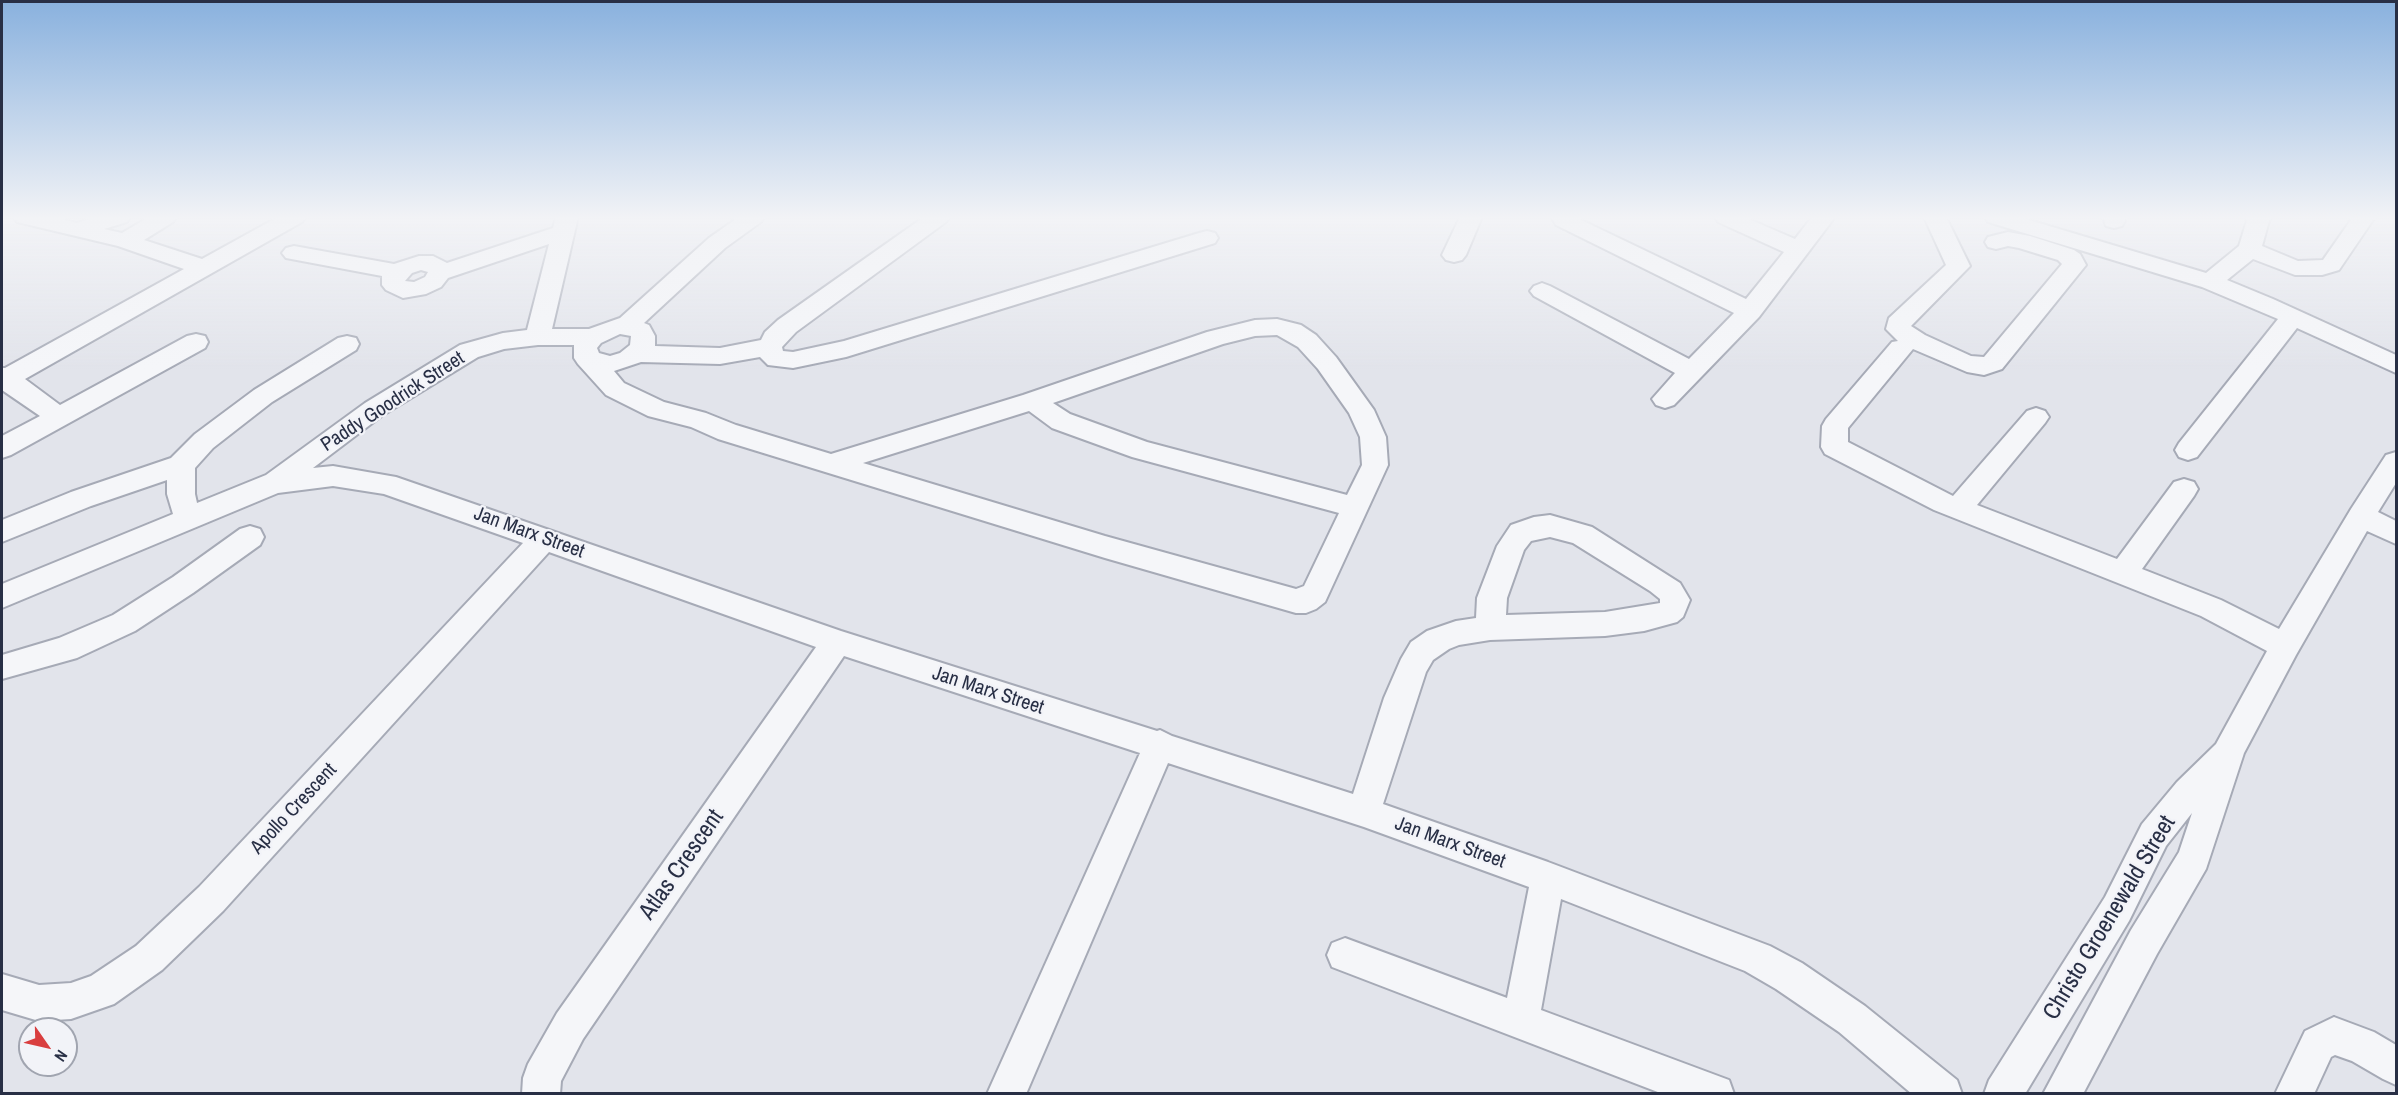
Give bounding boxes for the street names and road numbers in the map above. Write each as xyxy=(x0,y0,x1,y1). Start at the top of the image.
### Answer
street label: Paddy Goodrick Street xyxy=(317,347,469,457)
street label: Jan Marx Street xyxy=(471,502,587,564)
street label: Jan Marx Street xyxy=(929,662,1047,720)
street label: Apollo Crescent xyxy=(246,758,342,860)
street label: Atlas Crescent xyxy=(634,804,730,926)
street label: Christo Groenewald Street xyxy=(2038,811,2182,1025)
street label: Jan Marx Street xyxy=(1392,812,1508,874)

